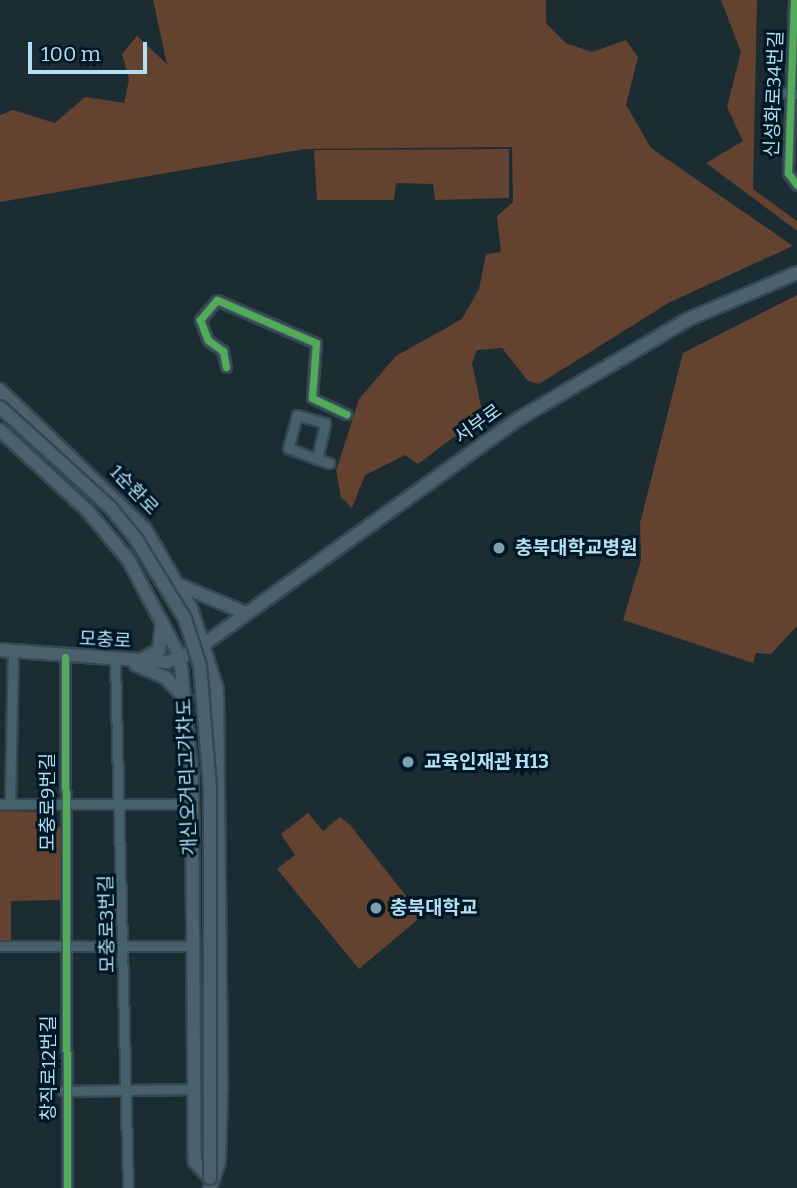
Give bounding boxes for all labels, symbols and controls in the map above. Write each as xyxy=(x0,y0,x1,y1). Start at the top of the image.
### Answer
scale bar xyxy=(32,28,150,72)
street label: 신성화로34번길 xyxy=(760,30,788,158)
text: 100 m xyxy=(41,41,101,67)
street label: 서부로 xyxy=(450,399,506,449)
street label: 1순환로 xyxy=(105,460,163,520)
place label: 충북대학교병원 xyxy=(515,537,637,559)
marker: 충북대학교병원 xyxy=(489,538,509,558)
street label: 모충로 xyxy=(78,627,132,653)
street label: 개신오거리고가차도 xyxy=(173,698,201,856)
place label: 교육인재관 H13 xyxy=(424,751,549,773)
marker: 교육인재관 H13 xyxy=(398,752,418,772)
street label: 모충로9번길 xyxy=(37,753,59,851)
street label: 모충로3번길 xyxy=(95,875,119,973)
place label: 충북대학교 xyxy=(390,897,477,919)
marker: 충북대학교 xyxy=(368,900,384,916)
street label: 창직로12번길 xyxy=(38,1015,60,1121)

